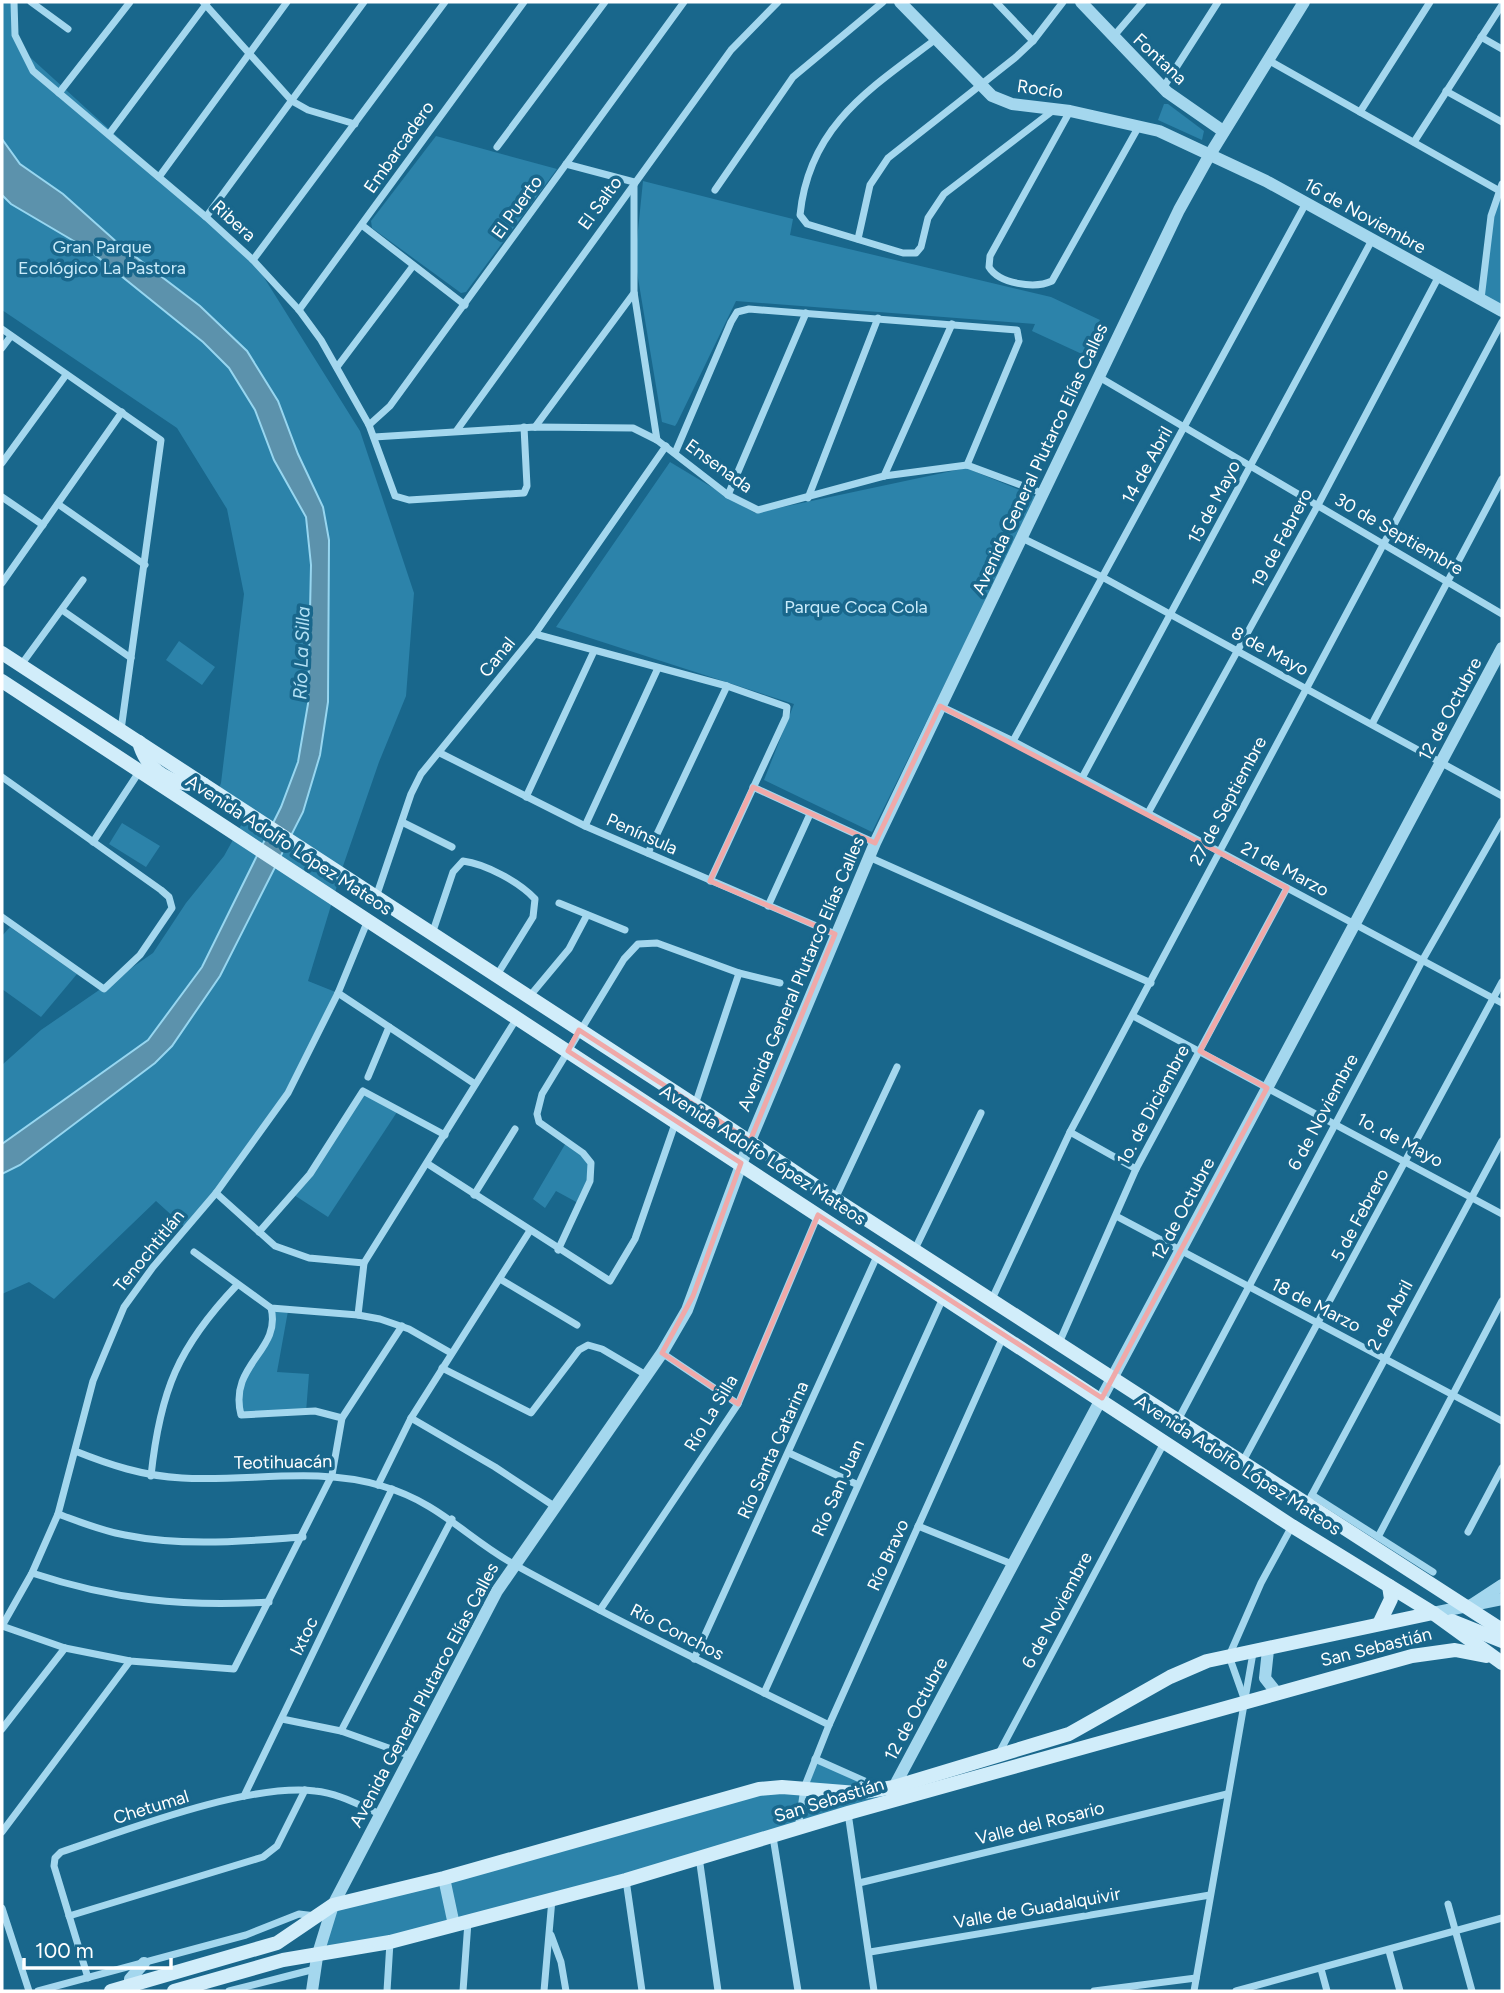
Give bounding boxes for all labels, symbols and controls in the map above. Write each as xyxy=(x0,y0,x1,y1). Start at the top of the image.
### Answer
street label: Fontana xyxy=(1129,29,1191,89)
street label: Rocío xyxy=(1016,75,1064,103)
street label: Embarcadero xyxy=(359,97,439,197)
street label: El Puerto xyxy=(487,171,547,243)
street label: El Salto xyxy=(573,172,627,234)
street label: 16 de Noviembre xyxy=(1300,173,1430,259)
street label: Ribera xyxy=(208,196,260,246)
park label: Gran Parque Ecológico La Pastora xyxy=(18,236,186,279)
street label: Avenida General Plutarco Elías Calles xyxy=(967,320,1113,598)
street label: 14 de Abril xyxy=(1117,423,1177,507)
street label: Ensenada xyxy=(681,434,757,498)
street label: 15 de Mayo xyxy=(1183,457,1245,547)
street label: 19 de Febrero xyxy=(1247,485,1317,591)
street label: 30 de Septiembre xyxy=(1331,488,1467,580)
park label: Parque Coca Cola xyxy=(784,596,928,618)
water label: Río La Silla xyxy=(288,606,315,700)
street label: 8 de Mayo xyxy=(1228,622,1312,680)
street label: Canal xyxy=(474,632,520,682)
street label: 12 de Octubre xyxy=(1414,653,1486,764)
street label: 27 de Septiembre xyxy=(1185,733,1271,869)
street label: Avenida Adolfo López Mateos xyxy=(182,770,396,920)
street label: Península xyxy=(603,809,681,859)
street label: Avenida General Plutarco Elías Calles xyxy=(733,833,869,1115)
street label: 21 de Marzo xyxy=(1237,837,1333,901)
street label: 1o. de Diciembre xyxy=(1112,1041,1194,1169)
street label: 6 de Noviembre xyxy=(1283,1050,1363,1174)
street label: Avenida Adolfo López Mateos xyxy=(656,1080,870,1230)
street label: 1o. de Mayo xyxy=(1353,1108,1447,1172)
street label: 12 de Octubre xyxy=(1147,1153,1219,1264)
street label: 5 de Febrero xyxy=(1326,1165,1394,1265)
street label: Tenochtitlán xyxy=(109,1205,189,1297)
street label: 18 de Marzo xyxy=(1268,1273,1364,1337)
street label: 2 de Abril xyxy=(1362,1276,1418,1354)
street label: Río La Silla xyxy=(680,1371,742,1455)
street label: Río Santa Catarina xyxy=(733,1378,813,1522)
street label: Avenida Adolfo López Mateos xyxy=(1131,1390,1345,1540)
street label: Río San Juan xyxy=(807,1436,869,1540)
street label: Teotihuacán xyxy=(234,1450,332,1474)
street label: Río Bravo xyxy=(862,1516,914,1594)
street label: 6 de Noviembre xyxy=(1017,1548,1097,1672)
street label: Avenida General Plutarco Elías Calles xyxy=(345,1559,503,1831)
street label: Río Conchos xyxy=(626,1599,728,1665)
street label: Ixtoc xyxy=(285,1613,323,1659)
street label: San Sebastián xyxy=(1318,1623,1434,1671)
street label: 12 de Octubre xyxy=(880,1653,952,1764)
street label: San Sebastián xyxy=(771,1773,887,1827)
street label: Chetumal xyxy=(110,1785,192,1829)
street label: Valle del Rosario xyxy=(973,1796,1107,1850)
street label: Valle de Guadalquivir xyxy=(952,1883,1122,1933)
scale bar xyxy=(24,1926,172,1970)
text: 100 m xyxy=(35,1938,94,1963)

